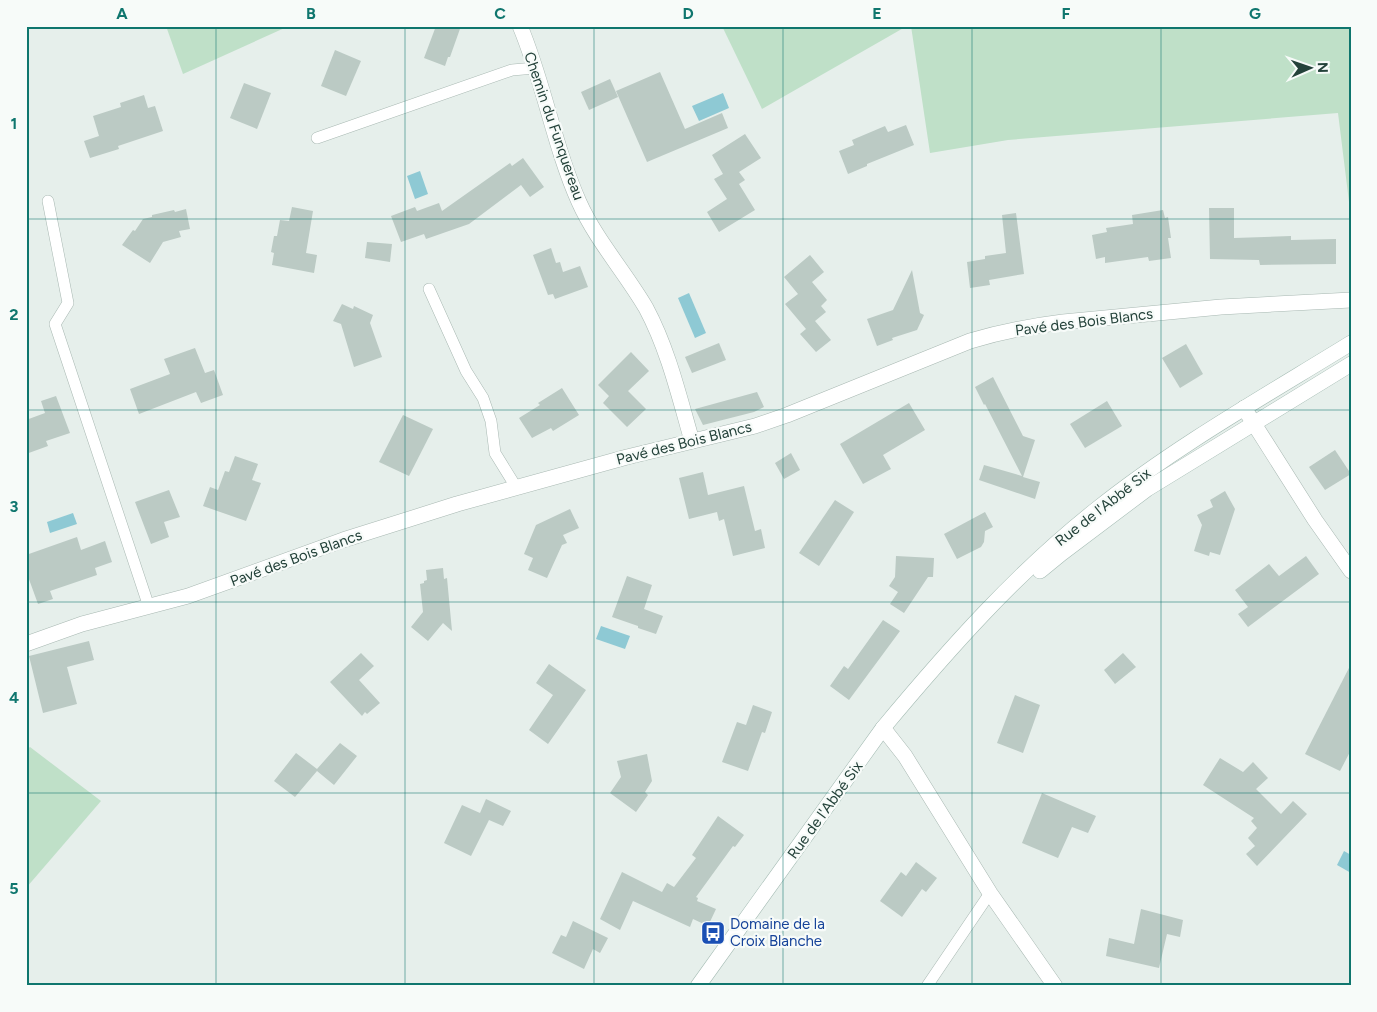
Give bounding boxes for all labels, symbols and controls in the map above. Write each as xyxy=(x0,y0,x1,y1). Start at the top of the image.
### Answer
text: A xyxy=(116,4,128,23)
text: B xyxy=(306,4,316,23)
text: C xyxy=(494,4,506,23)
text: D xyxy=(682,4,694,23)
text: E xyxy=(872,4,882,23)
text: F xyxy=(1062,4,1071,23)
text: G xyxy=(1249,4,1261,23)
north arrow xyxy=(1284,42,1334,92)
street label: Chemin du Funquereau xyxy=(520,49,588,203)
text: N xyxy=(1314,62,1331,73)
text: 1 xyxy=(11,114,17,133)
text: 2 xyxy=(9,305,19,324)
street label: Pavé des Bois Blancs xyxy=(1014,305,1154,339)
street label: Pavé des Bois Blancs xyxy=(614,417,754,469)
street label: Rue de l'Abbé Six xyxy=(1052,464,1154,550)
text: 3 xyxy=(10,497,19,516)
street label: Pavé des Bois Blancs xyxy=(228,526,364,590)
text: 4 xyxy=(9,688,19,707)
street label: Rue de l'Abbé Six xyxy=(784,758,866,862)
text: 5 xyxy=(9,879,19,898)
place label: Domaine de la Croix Blanche xyxy=(730,915,825,950)
bus stop icon: Domaine de la Croix Blanche xyxy=(700,920,726,946)

